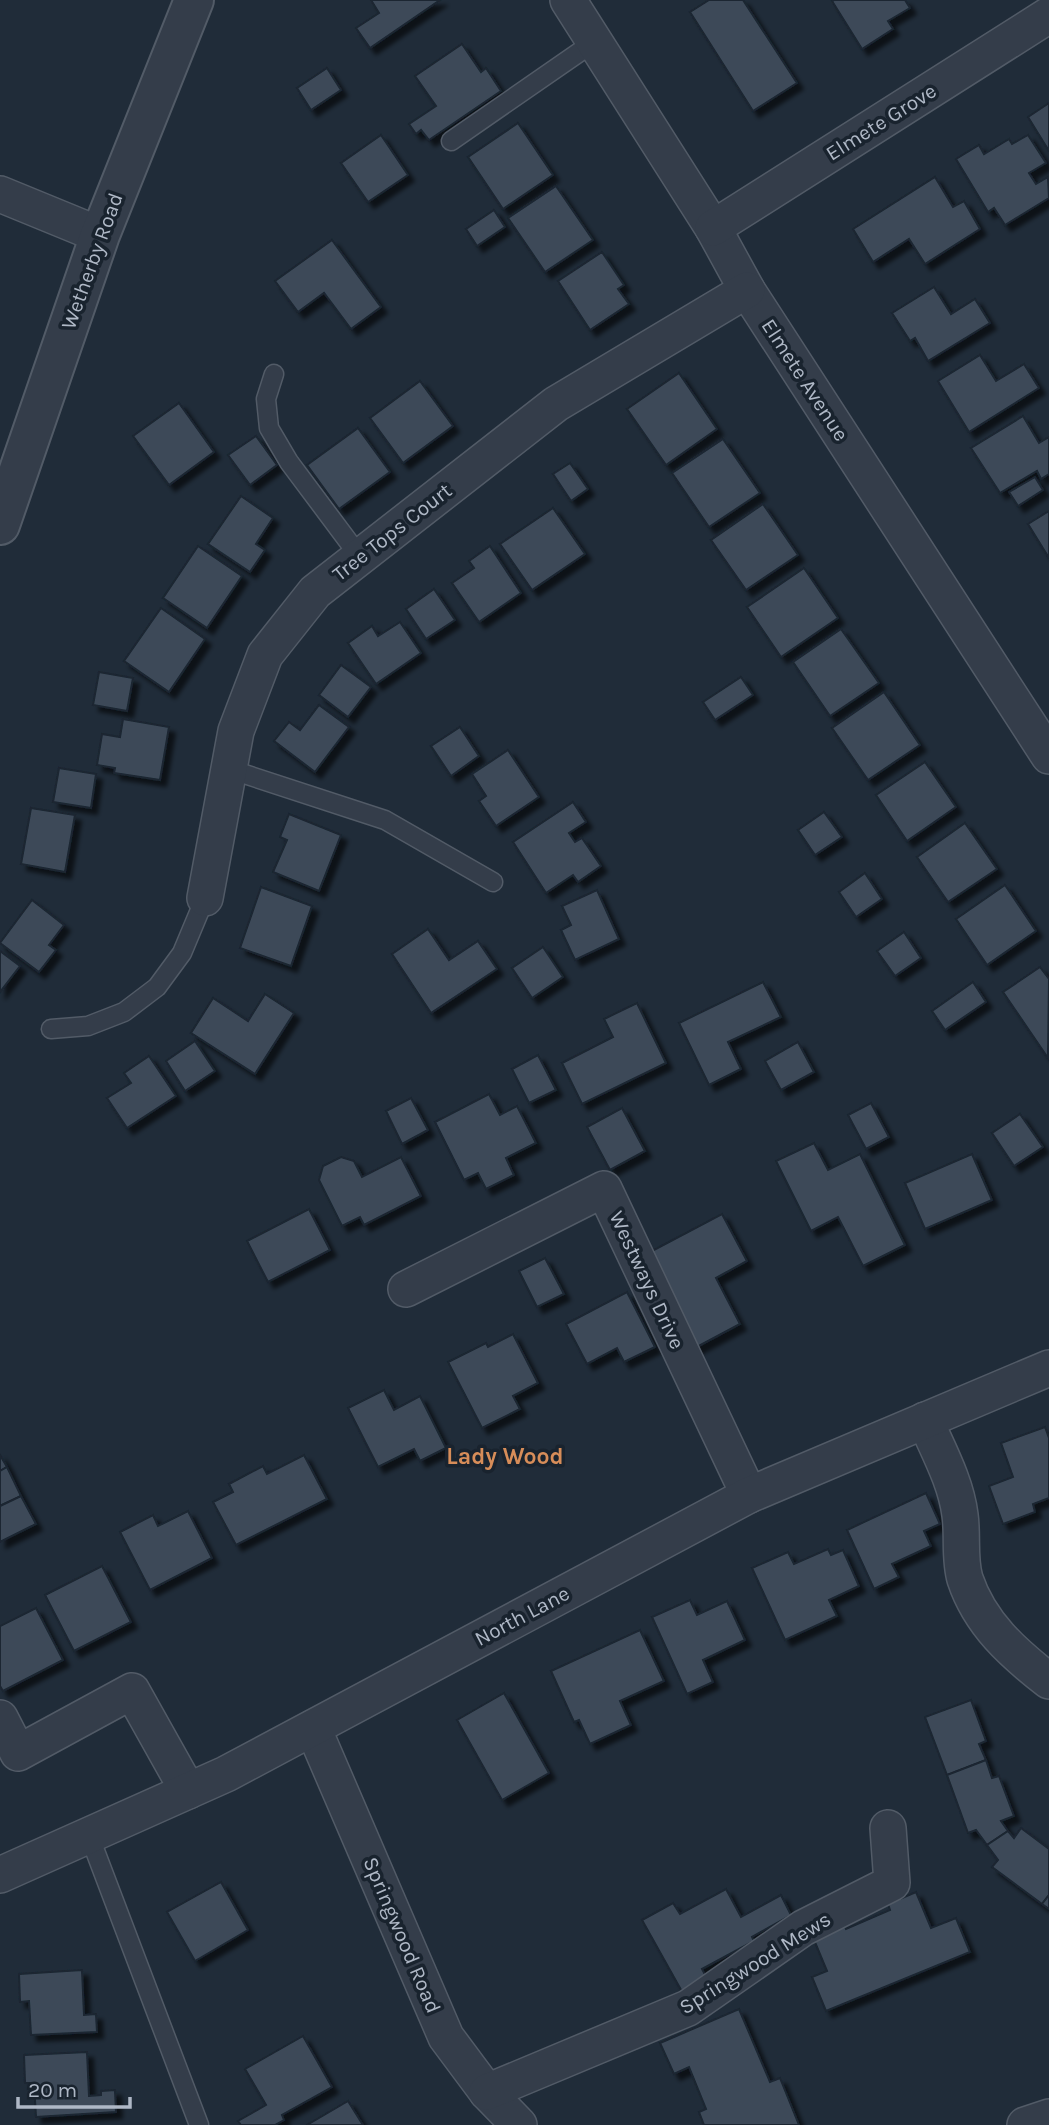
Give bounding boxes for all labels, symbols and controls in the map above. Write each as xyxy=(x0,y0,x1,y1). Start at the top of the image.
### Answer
street label: Elmete Grove xyxy=(821,79,941,165)
street label: Wetherby Road xyxy=(56,190,128,332)
street label: Elmete Avenue xyxy=(757,314,853,446)
street label: Tree Tops Court xyxy=(328,478,456,586)
street label: Westways Drive xyxy=(605,1207,689,1353)
district label: Lady Wood xyxy=(446,1443,564,1470)
street label: North Lane xyxy=(471,1581,573,1651)
street label: Springwood Road xyxy=(358,1853,446,2017)
street label: Springwood Mews xyxy=(675,1907,835,2019)
scale bar xyxy=(18,2066,130,2110)
text: 20 m xyxy=(28,2078,77,2102)

